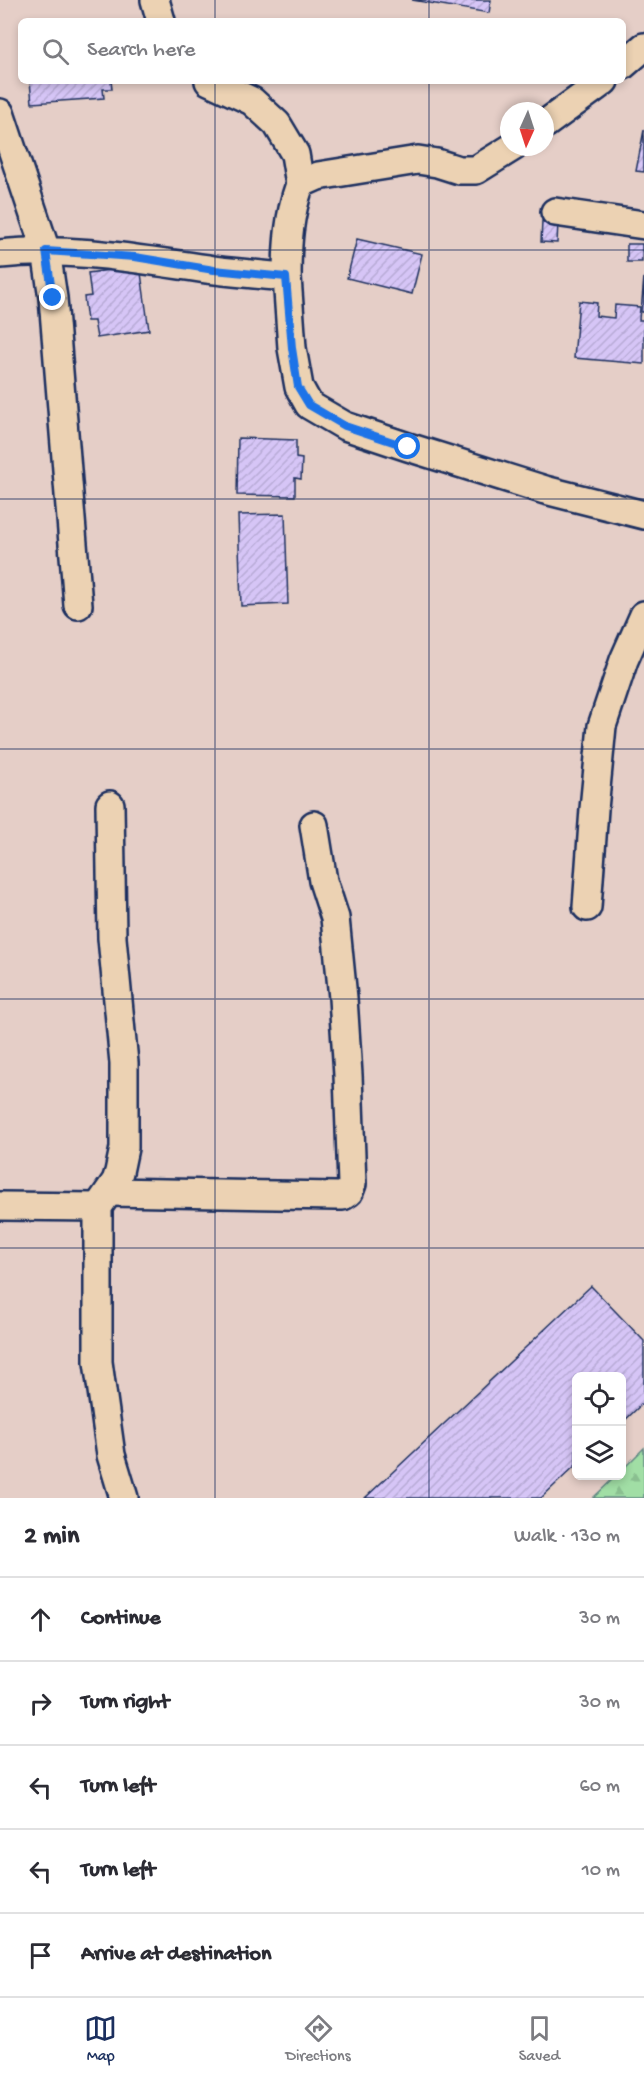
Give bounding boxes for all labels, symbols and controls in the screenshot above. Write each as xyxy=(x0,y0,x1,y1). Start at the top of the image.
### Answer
search box xyxy=(18,18,626,84)
icon: search xyxy=(39,35,72,68)
text: Search here xyxy=(87,38,195,64)
north arrow xyxy=(500,102,554,156)
route end xyxy=(39,284,65,310)
route start xyxy=(394,433,420,459)
map controls xyxy=(572,1372,626,1480)
button: locate xyxy=(572,1372,626,1426)
button: layers xyxy=(572,1426,626,1480)
text: 2 min xyxy=(24,1522,79,1553)
text: Walk · 130 m xyxy=(514,1526,620,1549)
icon: ahead xyxy=(24,1603,57,1636)
text: Continue xyxy=(81,1606,161,1632)
text: 30 m xyxy=(579,1608,620,1631)
icon: right xyxy=(24,1687,57,1720)
text: Turn right xyxy=(81,1690,169,1716)
text: 30 m xyxy=(579,1692,620,1715)
icon: left xyxy=(24,1771,57,1804)
text: Turn left xyxy=(81,1774,155,1800)
text: 60 m xyxy=(580,1776,620,1799)
icon: left xyxy=(24,1855,57,1888)
text: Turn left xyxy=(81,1858,155,1884)
text: 10 m xyxy=(582,1860,620,1883)
icon: arrive xyxy=(24,1939,57,1972)
text: Arrive at destination xyxy=(81,1942,271,1968)
tab: Map xyxy=(84,2012,117,2067)
tab: Directions xyxy=(285,2012,351,2067)
tab: Saved xyxy=(519,2012,560,2067)

